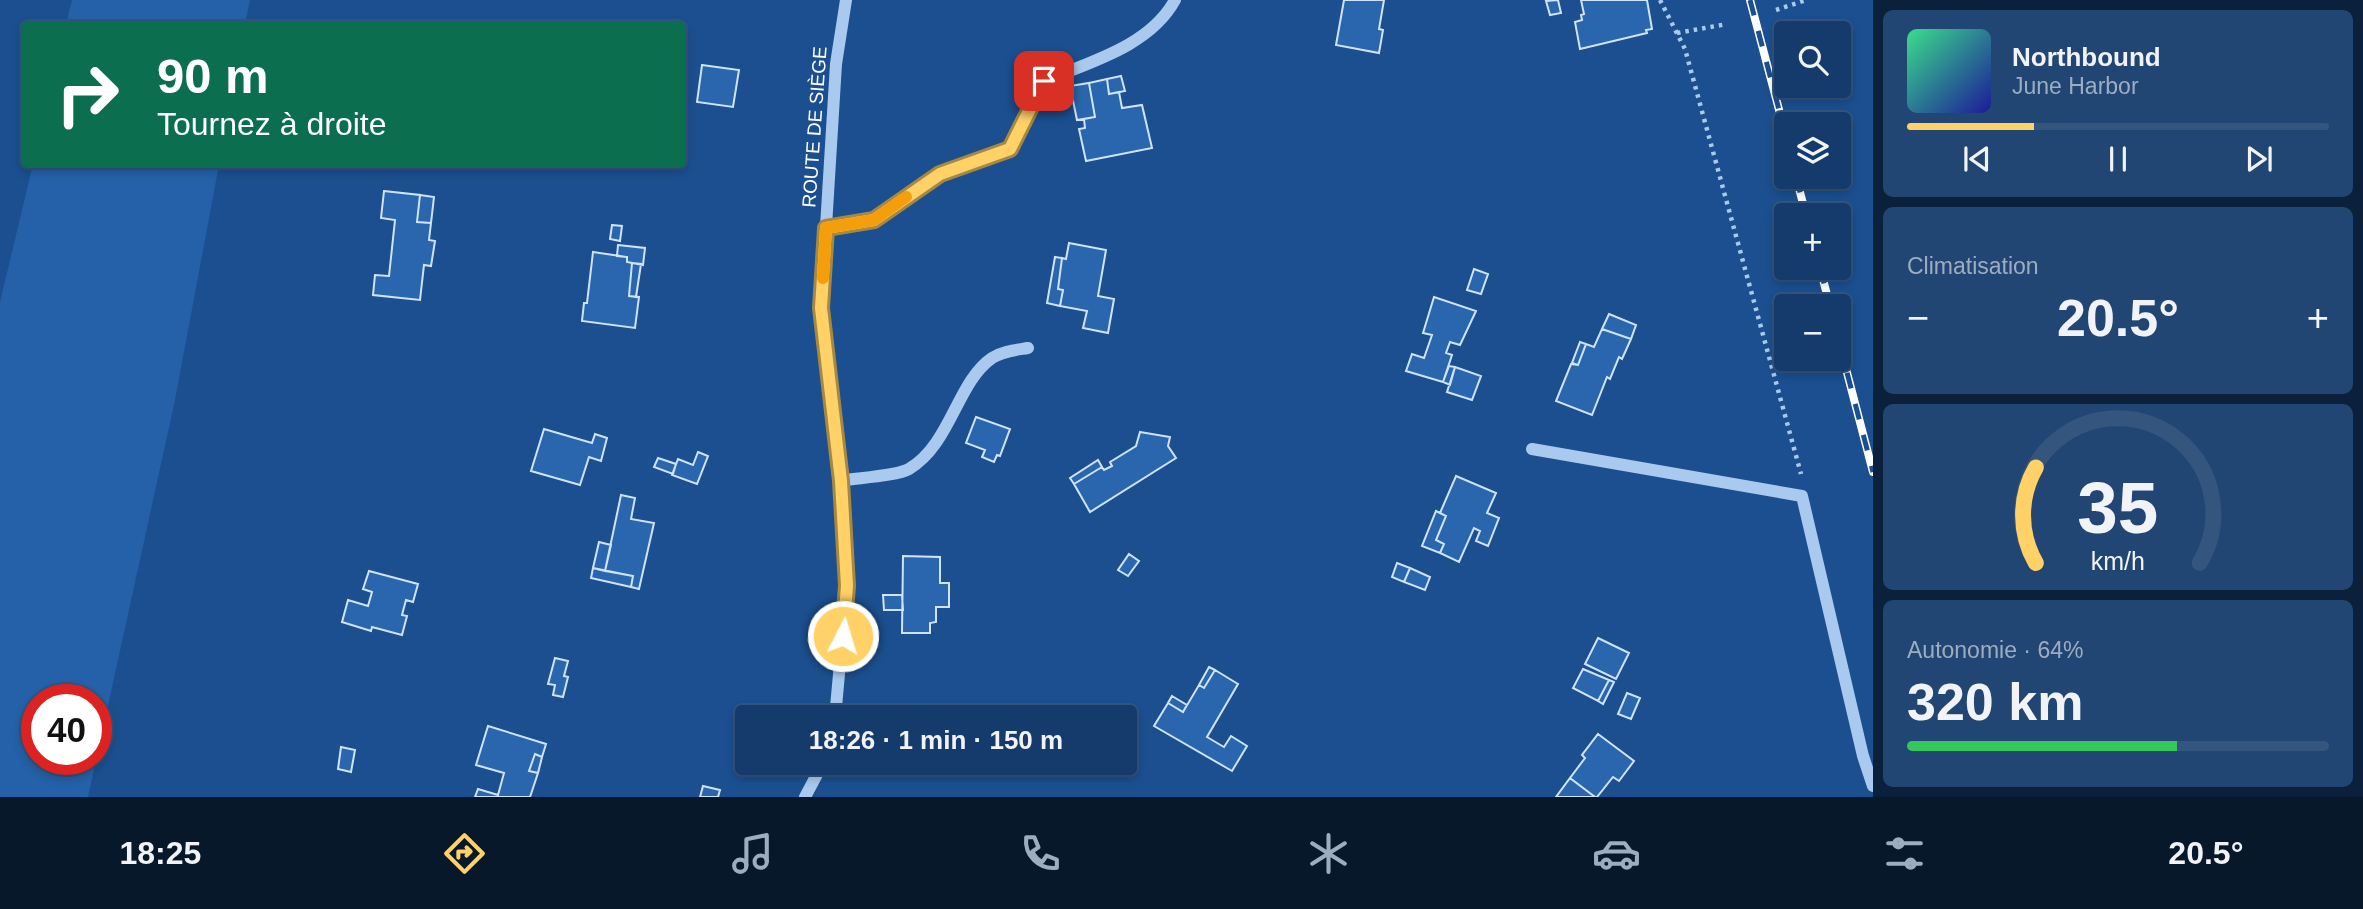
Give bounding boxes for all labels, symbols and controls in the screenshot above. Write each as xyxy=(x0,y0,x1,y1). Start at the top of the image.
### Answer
map controls xyxy=(1774,21,1851,371)
button: search xyxy=(1774,21,1851,98)
text: Northbound xyxy=(2012,42,2161,72)
street label: ROUTE DE SIÈGE xyxy=(798,46,831,208)
icon: right xyxy=(42,49,133,140)
text: 90 m xyxy=(157,49,269,103)
pin xyxy=(1014,51,1074,111)
icon: arrive xyxy=(1025,62,1063,100)
text: June Harbor xyxy=(2012,73,2139,99)
text: Tournez à droite xyxy=(157,106,386,142)
button: layers xyxy=(1774,112,1851,189)
icon: previous xyxy=(1958,140,1996,178)
icon: pause xyxy=(2099,140,2137,178)
icon: next xyxy=(2240,140,2278,178)
button: + xyxy=(1774,203,1851,280)
text: Climatisation xyxy=(1907,253,2039,279)
text: 20.5° xyxy=(2057,289,2179,347)
button: − xyxy=(1774,294,1851,371)
text: − xyxy=(1907,297,1929,339)
text: + xyxy=(2307,297,2329,339)
text: 35 xyxy=(2078,467,2158,548)
text: km/h xyxy=(2091,547,2145,575)
position arrow xyxy=(806,599,880,673)
text: Autonomie · 64% xyxy=(1907,637,2083,663)
text: 320 km xyxy=(1907,673,2083,731)
speed limit sign: 40 xyxy=(21,684,112,775)
text: 18:26 · 1 min · 150 m xyxy=(809,725,1063,755)
icon: directions xyxy=(440,829,489,878)
icon: music xyxy=(728,829,777,878)
icon: phone xyxy=(1016,829,1065,878)
icon: climate xyxy=(1304,829,1353,878)
icon: car xyxy=(1592,829,1641,878)
icon: filters xyxy=(1880,829,1929,878)
text: 18:25 xyxy=(120,835,201,871)
text: 20.5° xyxy=(2168,835,2243,871)

